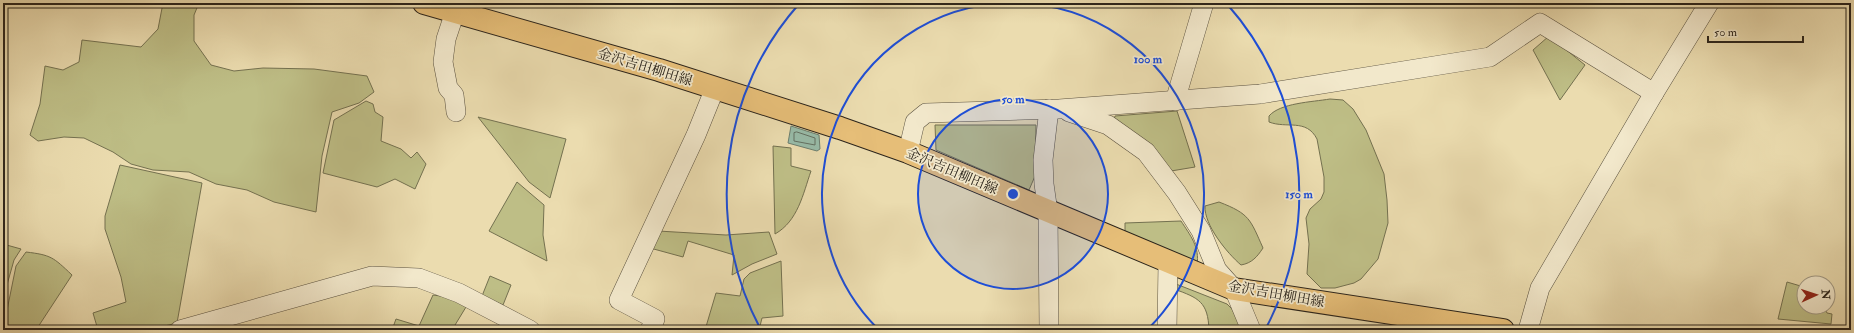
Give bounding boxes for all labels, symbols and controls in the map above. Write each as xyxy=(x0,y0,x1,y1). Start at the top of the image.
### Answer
scale bar xyxy=(1708,18,1803,44)
text: 50 m xyxy=(1714,25,1738,40)
street label: 金沢吉田柳田線 xyxy=(596,45,694,89)
text: 100 m xyxy=(1134,52,1163,67)
text: 50 m xyxy=(1001,92,1025,107)
street label: 金沢吉田柳田線 xyxy=(904,144,1000,198)
centre of rings xyxy=(1006,187,1020,201)
text: 150 m xyxy=(1285,187,1313,202)
north arrow xyxy=(1796,275,1836,315)
street label: 金沢吉田柳田線 xyxy=(1226,277,1326,311)
text: N xyxy=(1819,288,1832,301)

